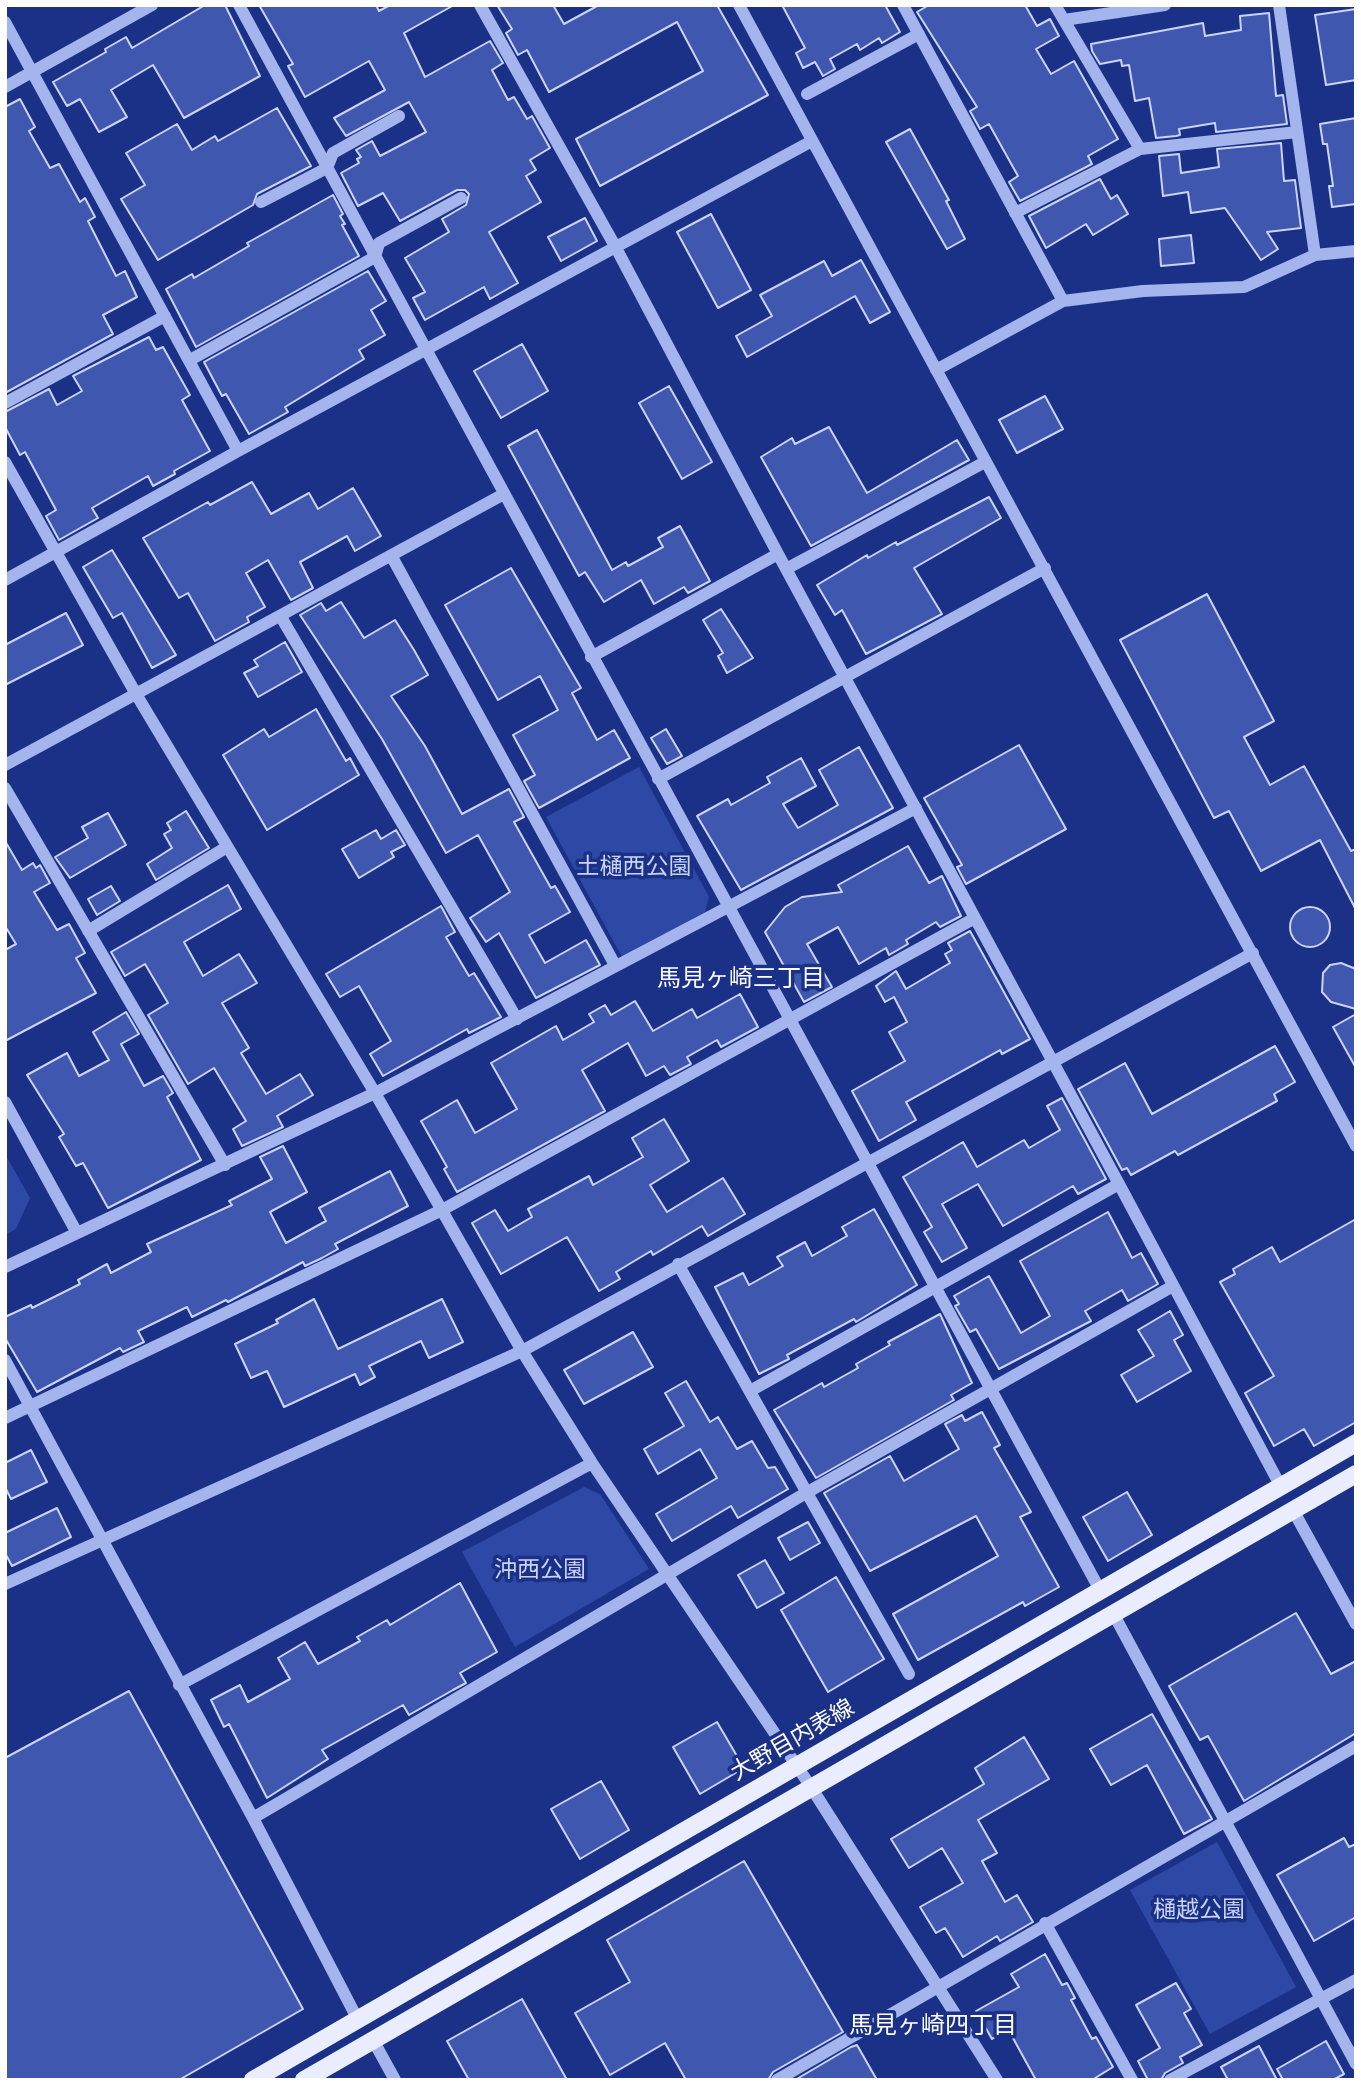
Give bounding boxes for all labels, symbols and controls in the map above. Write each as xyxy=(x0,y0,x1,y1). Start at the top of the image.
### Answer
park label: 土樋西公園 xyxy=(577,854,691,882)
district label: 馬見ヶ崎三丁目 xyxy=(657,966,825,994)
park label: 沖西公園 xyxy=(494,1557,586,1585)
street label: 大野目内表線 xyxy=(726,1695,860,1787)
park label: 樋越公園 xyxy=(1153,1897,1245,1925)
district label: 馬見ヶ崎四丁目 xyxy=(849,2013,1017,2041)

